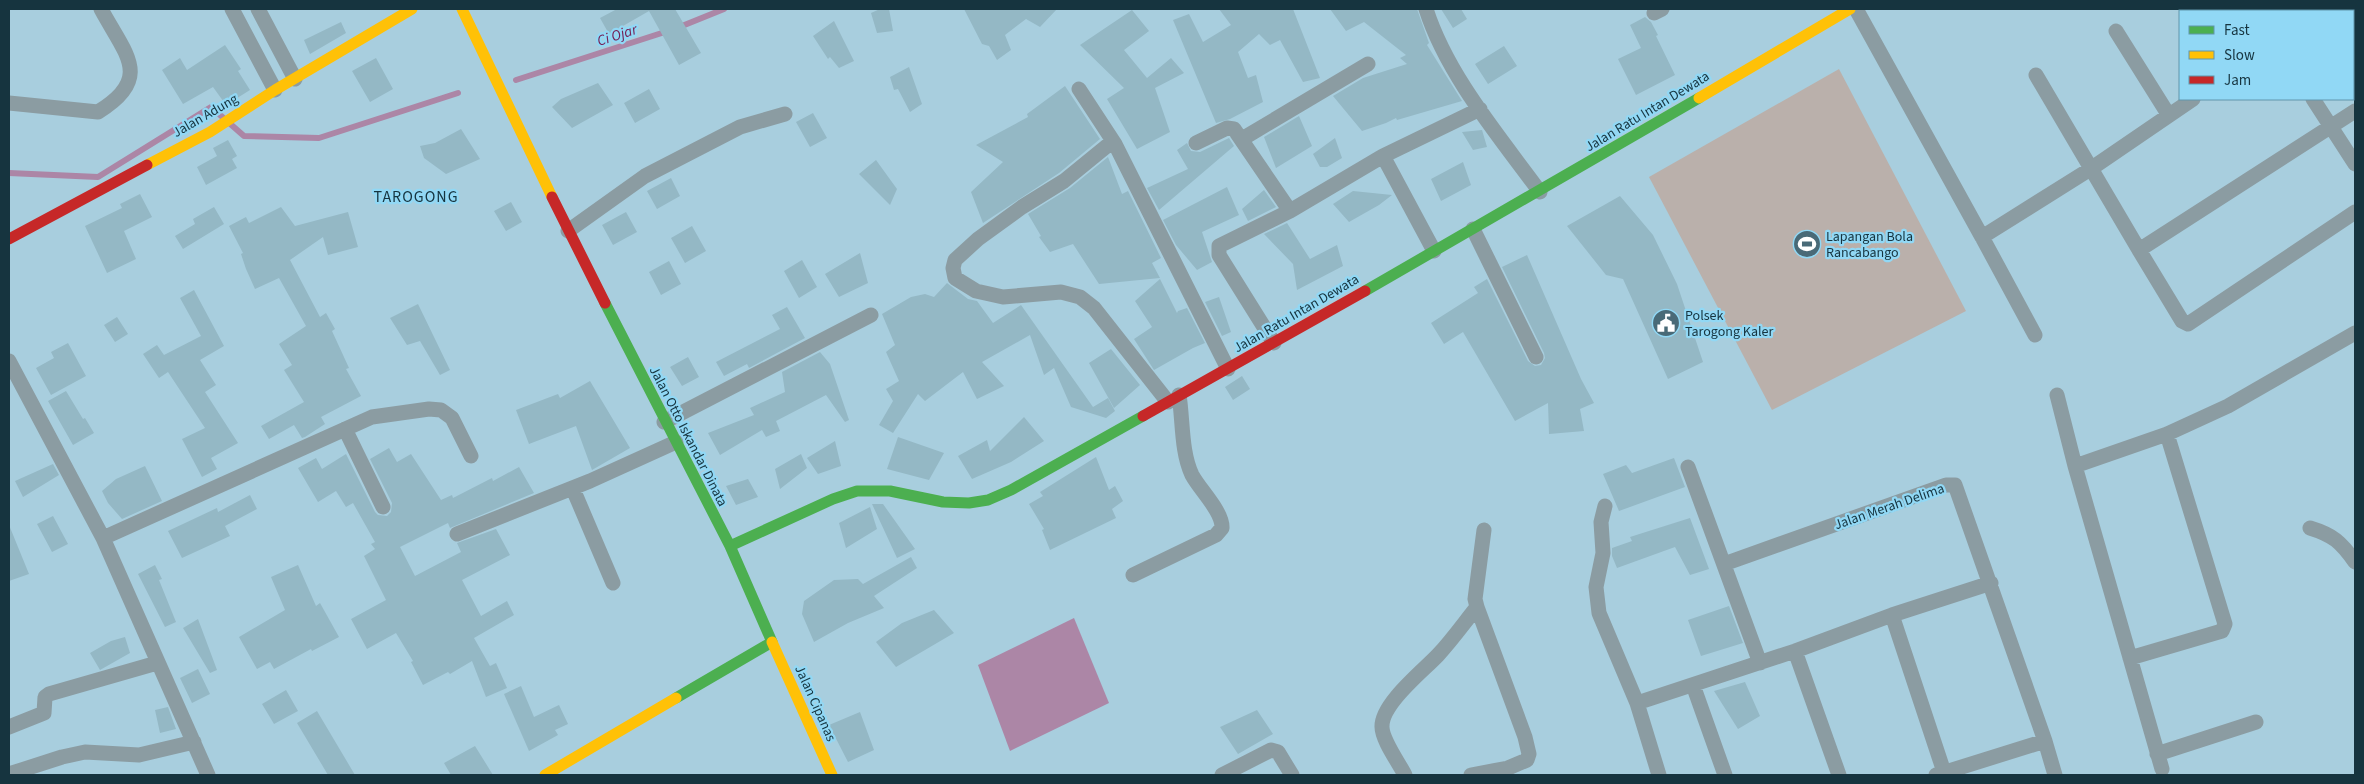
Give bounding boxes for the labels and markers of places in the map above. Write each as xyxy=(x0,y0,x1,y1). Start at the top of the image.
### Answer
place label: Lapangan Bola Rancabango xyxy=(1826,227,1913,263)
sports icon: Lapangan Bola Rancabango xyxy=(1792,229,1822,259)
place label: Polsek Tarogong Kaler xyxy=(1685,306,1773,342)
public building icon: Polsek Tarogong Kaler xyxy=(1651,308,1681,338)

